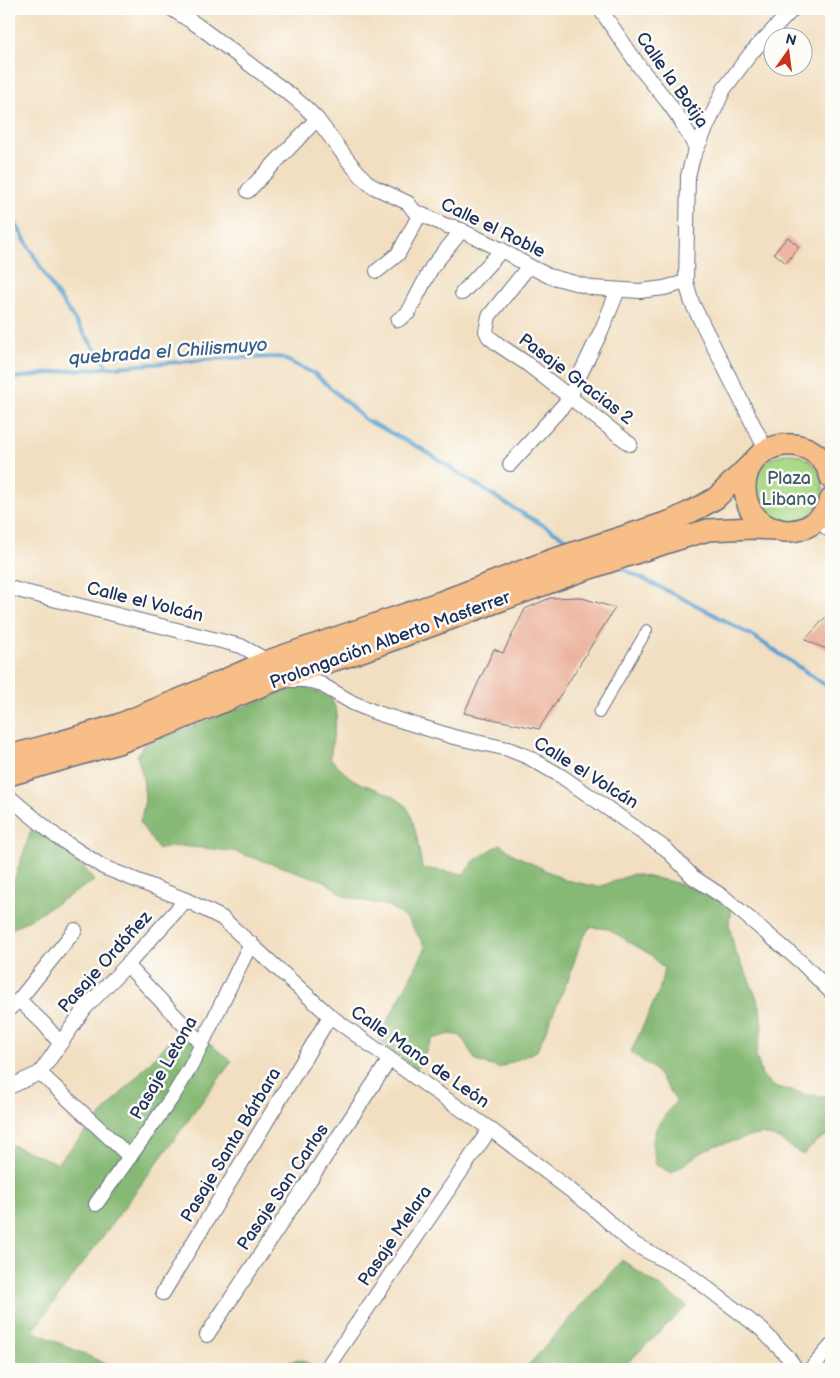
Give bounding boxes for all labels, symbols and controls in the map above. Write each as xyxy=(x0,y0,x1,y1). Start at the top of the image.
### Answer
street label: Calle la Botija xyxy=(631,28,713,132)
north arrow xyxy=(762,28,812,78)
text: N xyxy=(784,30,798,49)
street label: Calle el Roble xyxy=(437,194,549,262)
street label: Pasaje Gracias 2 xyxy=(515,329,638,429)
water label: quebrada el Chilismuyo xyxy=(68,334,268,370)
park label: Plaza Libano xyxy=(761,468,817,510)
street label: Calle el Volcán xyxy=(85,577,205,627)
street label: Prolongación Alberto Masferrer xyxy=(267,586,513,693)
street label: Calle el Volcán xyxy=(530,733,642,813)
street label: Pasaje Ordóñez xyxy=(54,907,156,1017)
street label: Calle Mano de León xyxy=(347,1001,493,1113)
street label: Pasaje Letona xyxy=(126,1013,202,1123)
street label: Pasaje Santa Bárbara xyxy=(177,1064,285,1226)
street label: Pasaje San Carlos xyxy=(233,1120,333,1254)
street label: Pasaje Melara xyxy=(354,1182,436,1290)

